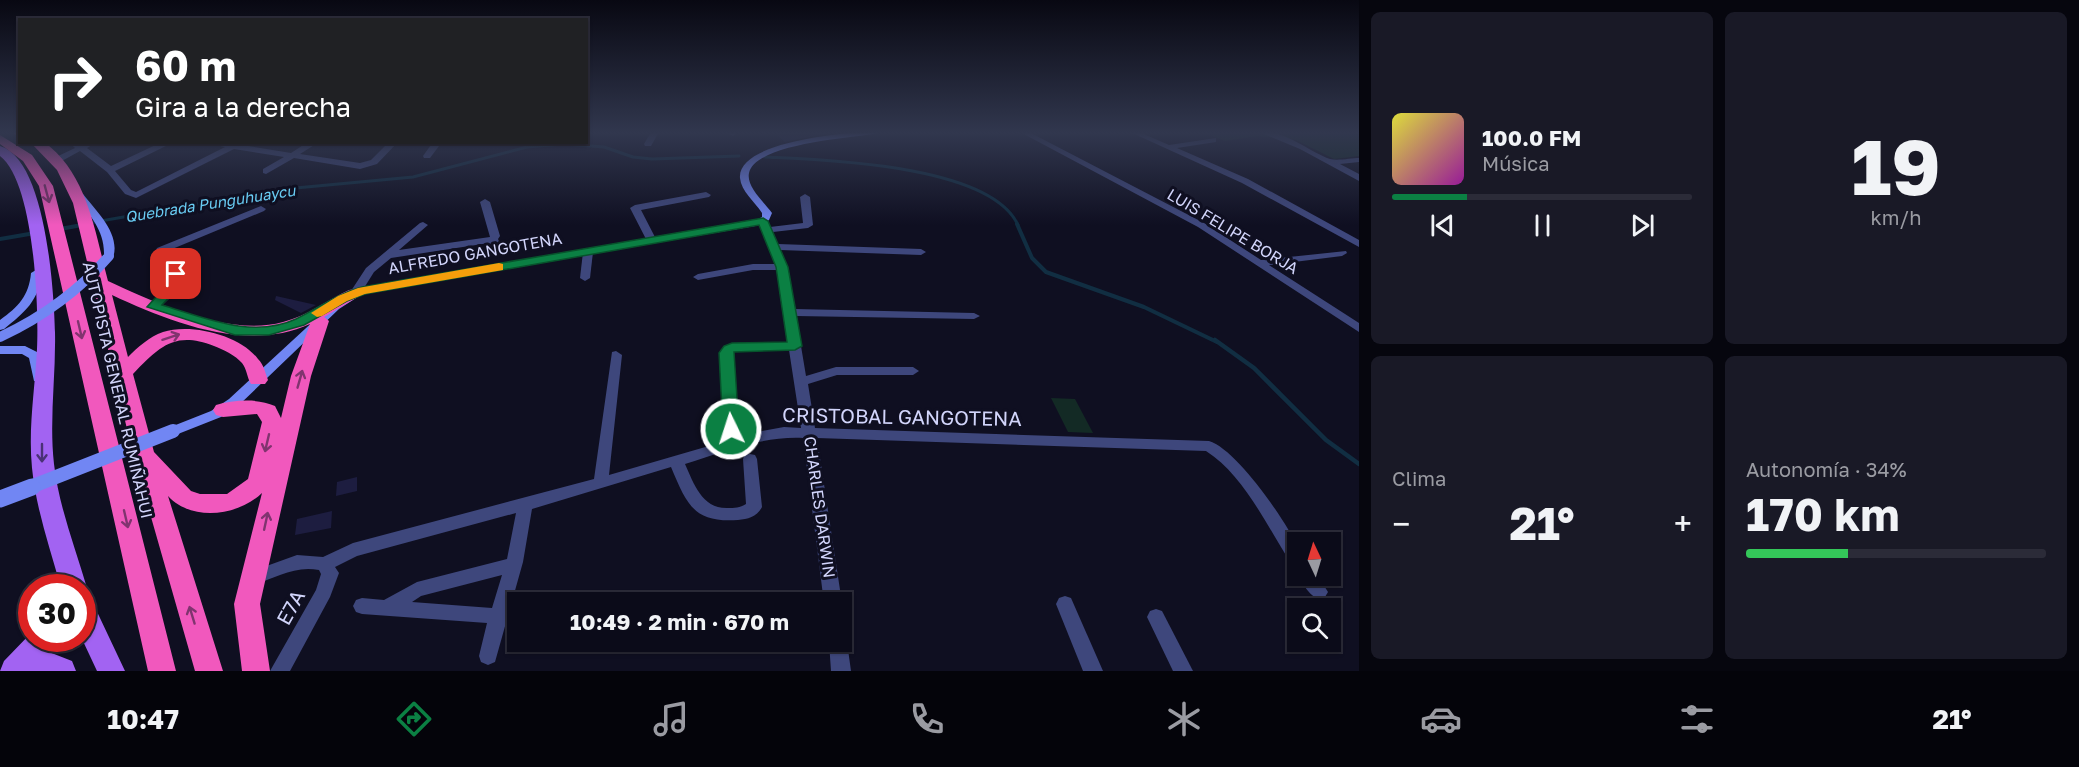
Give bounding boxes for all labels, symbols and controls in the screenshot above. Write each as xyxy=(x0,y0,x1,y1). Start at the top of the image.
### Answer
text: 60 m xyxy=(135,40,236,90)
icon: right xyxy=(36,42,114,120)
text: Gira a la derecha xyxy=(135,91,351,123)
text: 19 xyxy=(1851,119,1941,212)
text: 100.0 FM xyxy=(1482,124,1581,151)
text: Música xyxy=(1482,151,1549,175)
water label: Quebrada Punguhuaycu xyxy=(124,181,297,226)
one-way arrow xyxy=(42,184,54,203)
street label: LUIS FELIPE BORJA xyxy=(1164,184,1302,278)
text: km/h xyxy=(1871,205,1921,229)
icon: previous xyxy=(1426,209,1459,242)
icon: pause xyxy=(1526,209,1559,242)
icon: next xyxy=(1626,209,1659,242)
street label: ALFREDO GANGOTENA xyxy=(386,228,564,278)
pin xyxy=(150,248,201,299)
icon: arrive xyxy=(159,257,192,290)
street label: AUTOPISTA GENERAL RUMIÑAHUI xyxy=(79,260,157,520)
one-way arrow xyxy=(75,320,87,339)
one-way arrow xyxy=(161,330,180,341)
one-way arrow xyxy=(295,370,307,389)
position arrow xyxy=(699,397,763,461)
street label: CRISTOBAL GANGOTENA xyxy=(782,402,1022,430)
one-way arrow xyxy=(260,433,272,452)
street label: CHARLES DARWIN xyxy=(800,435,840,579)
one-way arrow xyxy=(36,443,48,463)
text: Autonomía · 34% xyxy=(1746,457,1906,481)
text: Clima xyxy=(1392,466,1446,490)
text: 170 km xyxy=(1746,487,1900,541)
text: 21° xyxy=(1509,496,1575,550)
text: − xyxy=(1392,504,1410,543)
text: + xyxy=(1674,504,1692,543)
one-way arrow xyxy=(120,509,132,528)
one-way arrow xyxy=(261,512,272,531)
north arrow xyxy=(1287,532,1341,586)
map controls xyxy=(1287,532,1341,652)
speed limit sign: 30 xyxy=(18,574,96,652)
street label: E7A xyxy=(271,585,309,629)
button: search xyxy=(1287,598,1341,652)
one-way arrow xyxy=(186,606,197,625)
text: 10:49 · 2 min · 670 m xyxy=(570,608,789,635)
icon: directions xyxy=(393,698,435,740)
icon: music xyxy=(650,698,692,740)
icon: phone xyxy=(906,698,948,740)
icon: climate xyxy=(1163,698,1205,740)
icon: car xyxy=(1420,698,1462,740)
icon: filters xyxy=(1676,698,1718,740)
text: 10:47 xyxy=(107,703,179,735)
text: 21° xyxy=(1933,703,1972,735)

